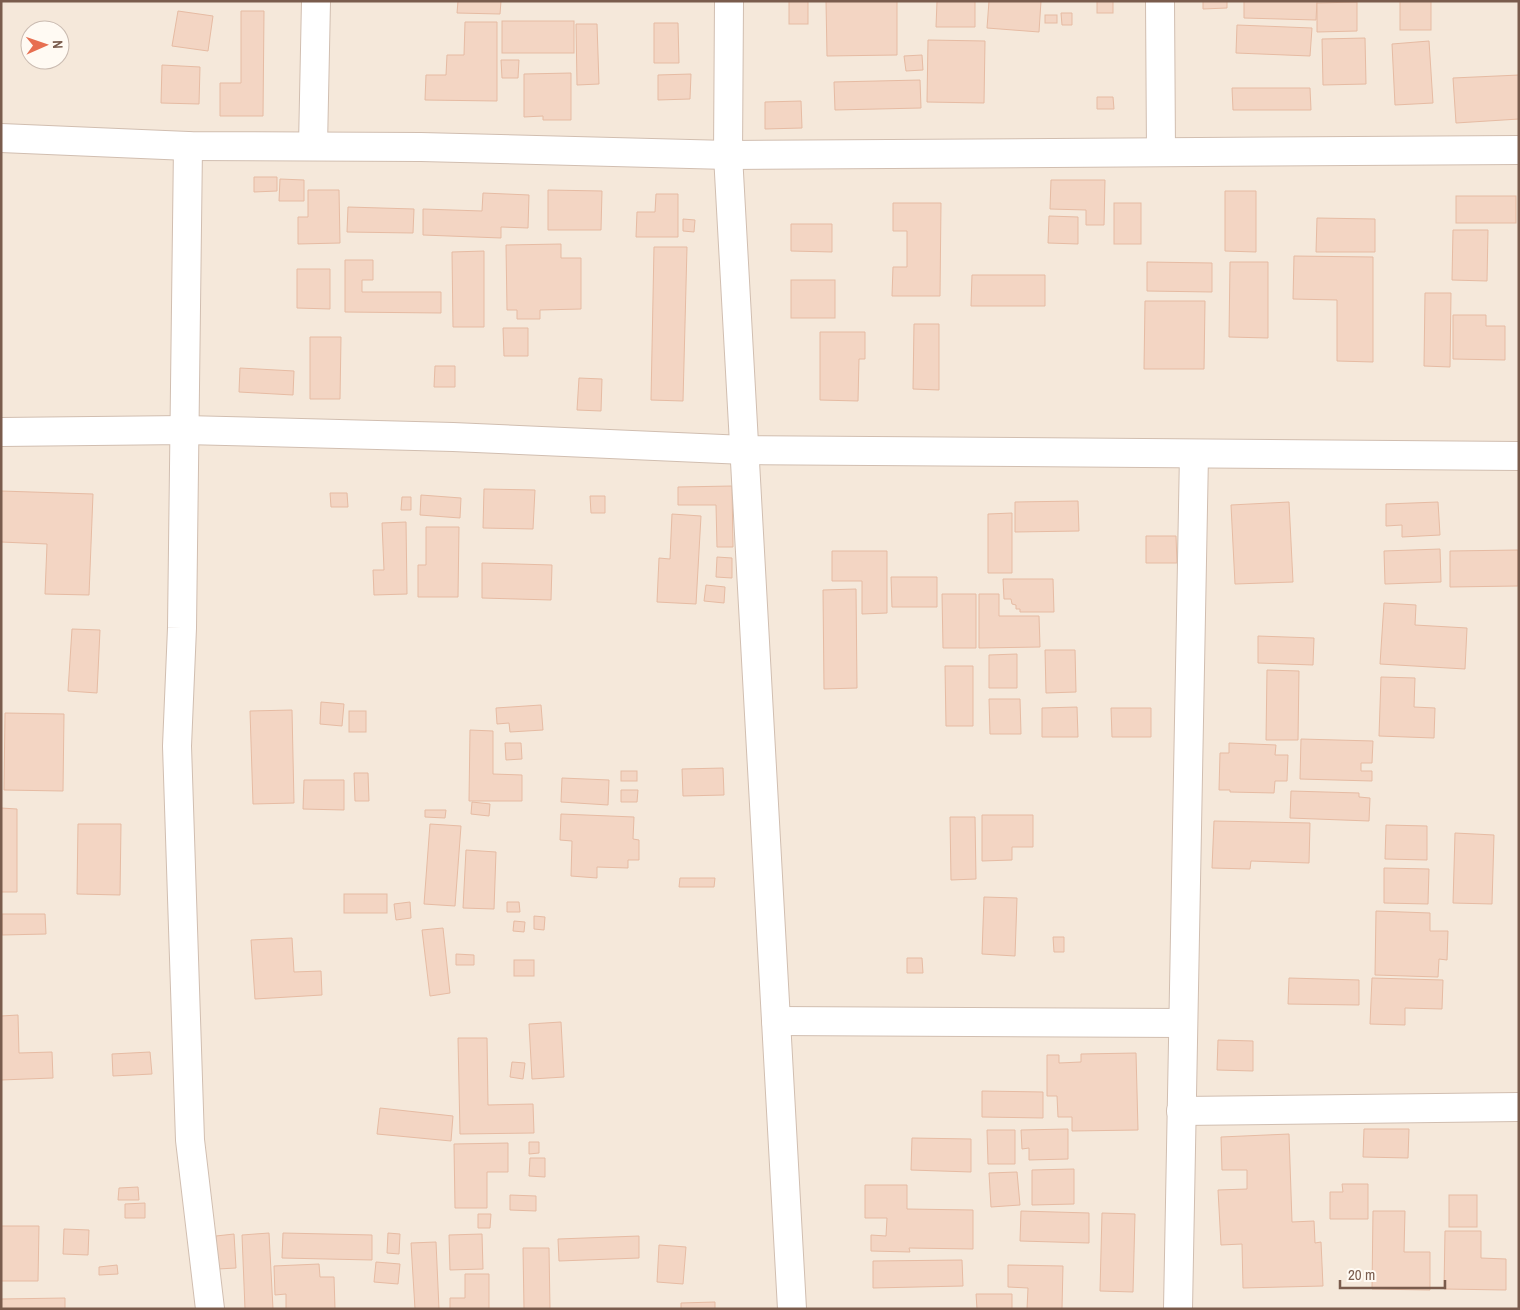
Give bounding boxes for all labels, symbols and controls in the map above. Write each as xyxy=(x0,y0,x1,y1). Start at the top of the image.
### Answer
north arrow xyxy=(20,20,70,70)
text: N xyxy=(49,40,67,49)
scale bar xyxy=(1340,1258,1445,1290)
text: 20 m xyxy=(1348,1264,1375,1285)

